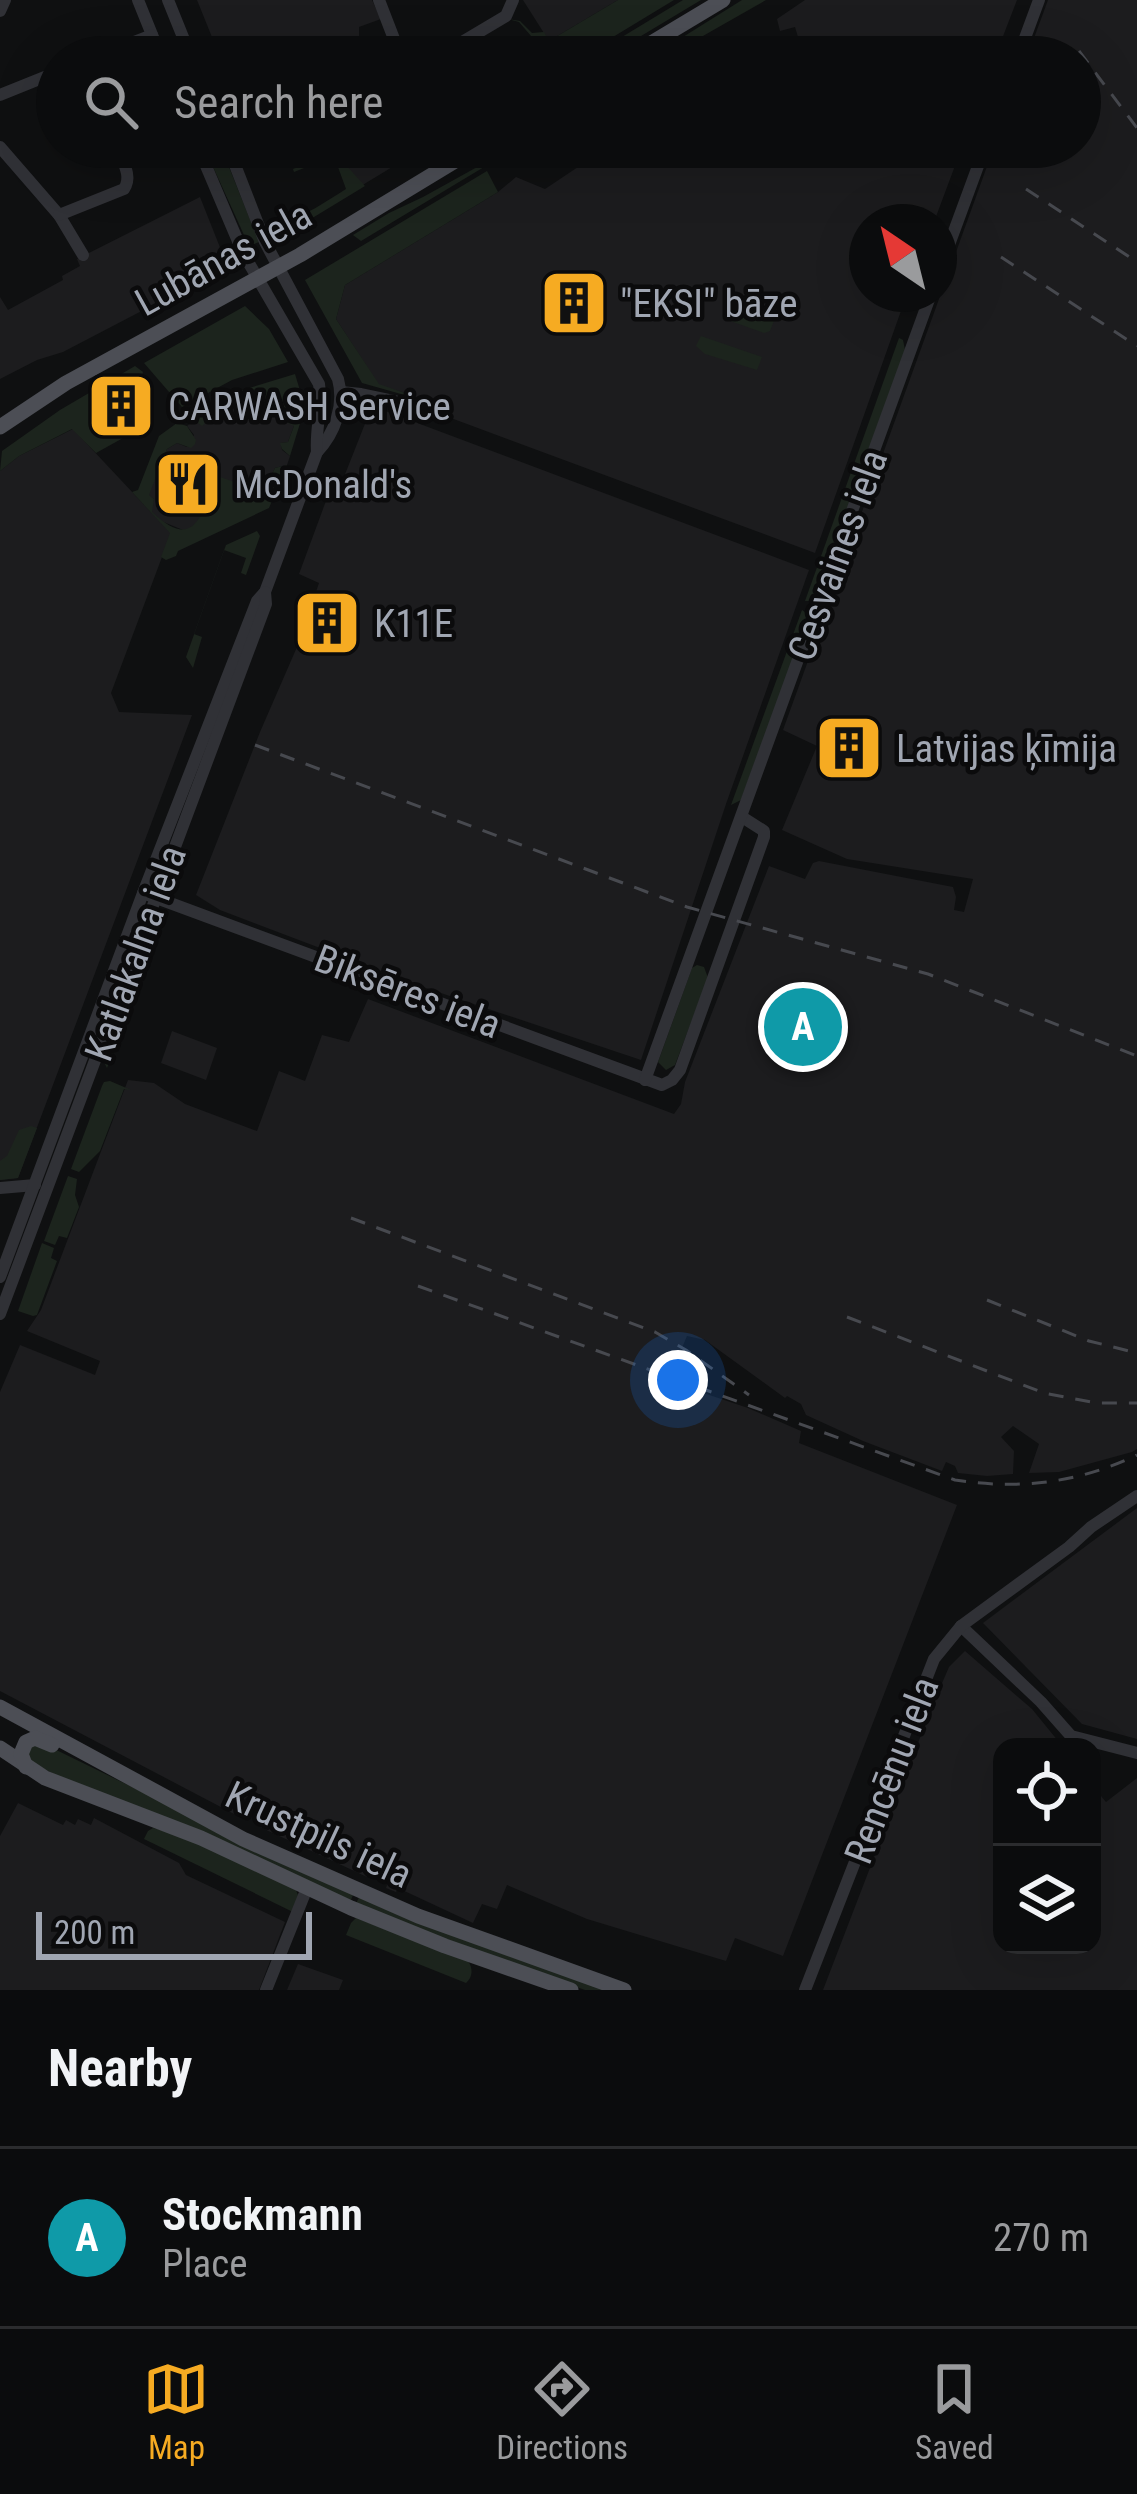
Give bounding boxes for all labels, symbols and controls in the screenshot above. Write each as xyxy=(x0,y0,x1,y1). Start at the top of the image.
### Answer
search box xyxy=(36,36,1101,168)
icon: search xyxy=(78,69,144,135)
text: Search here xyxy=(174,76,383,129)
street label: Lubānas iela xyxy=(128,192,319,326)
north arrow xyxy=(849,204,957,312)
building icon: "EKSI" bāze xyxy=(539,268,609,338)
place label: "EKSI" bāze xyxy=(620,281,798,327)
building icon: CARWASH Service xyxy=(86,371,156,441)
place label: CARWASH Service xyxy=(168,384,451,430)
street label: Cesvaines iela xyxy=(779,444,897,667)
restaurant icon: McDonald's xyxy=(153,449,223,519)
place label: McDonald's xyxy=(234,462,412,508)
building icon: K11E xyxy=(292,588,362,658)
place label: K11E xyxy=(374,601,453,647)
building icon: Latvijas ķīmija xyxy=(814,713,884,783)
place label: Latvijas ķīmija xyxy=(896,726,1117,772)
street label: Katlakalna iela xyxy=(76,839,196,1067)
street label: Biksēres iela xyxy=(308,935,507,1048)
pin: A xyxy=(764,982,842,1072)
your location xyxy=(648,1350,708,1410)
street label: Rencēnu iela xyxy=(835,1671,948,1870)
map controls xyxy=(993,1738,1101,1954)
button: locate xyxy=(993,1738,1101,1846)
street label: Krustpils iela xyxy=(218,1772,419,1898)
button: layers xyxy=(993,1846,1101,1954)
scale bar xyxy=(36,1906,312,1959)
text: 200 m xyxy=(54,1913,135,1952)
text: Nearby xyxy=(48,2039,192,2098)
text: Stockmann xyxy=(162,2188,363,2241)
text: A xyxy=(75,2215,99,2261)
text: 270 m xyxy=(993,2215,1089,2261)
text: Place xyxy=(162,2241,248,2287)
tab: Map xyxy=(143,2356,209,2467)
tab: Directions xyxy=(496,2356,628,2467)
tab: Saved xyxy=(915,2356,994,2467)

